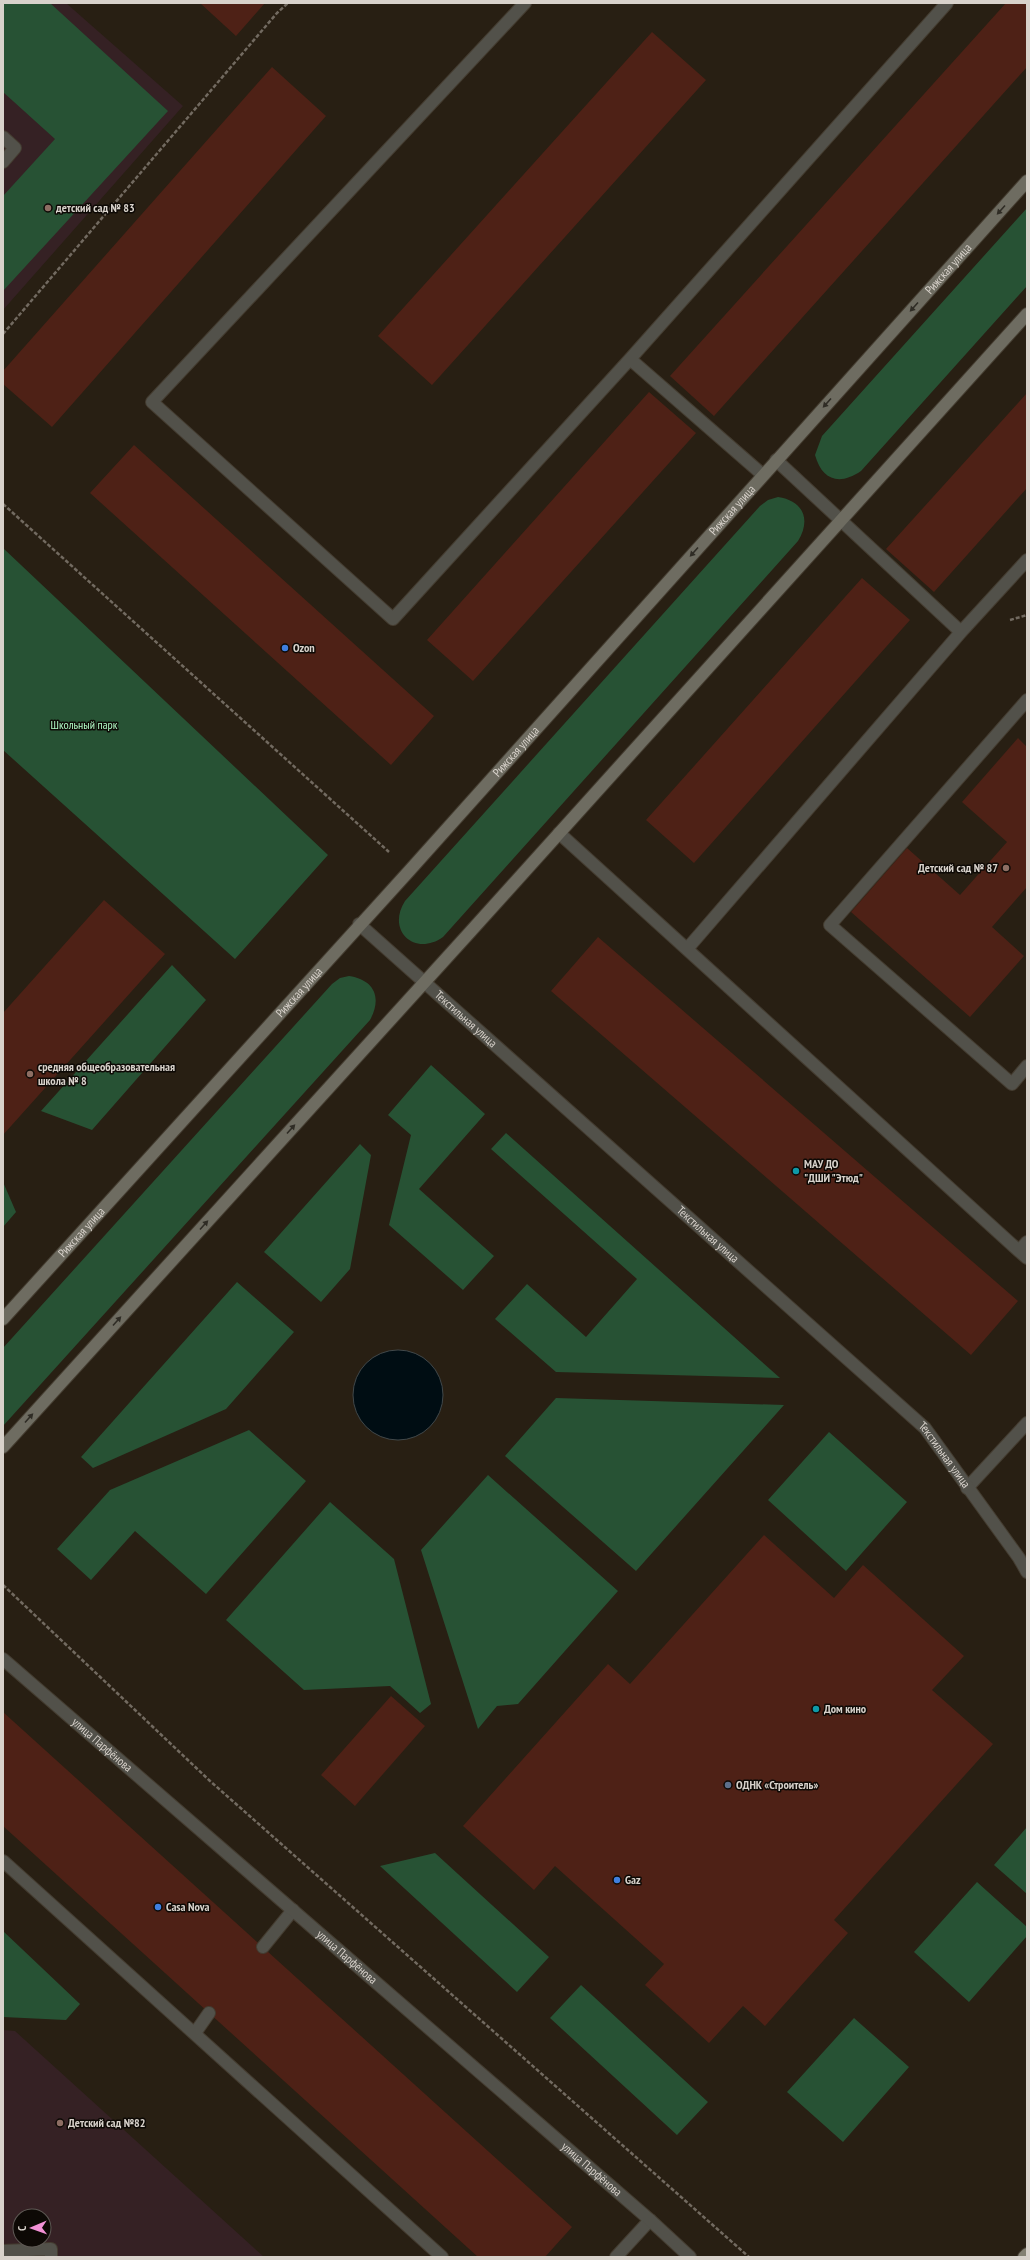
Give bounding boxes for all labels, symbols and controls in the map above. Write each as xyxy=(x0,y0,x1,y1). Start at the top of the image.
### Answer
place label: детский сад № 83 xyxy=(55,200,135,215)
marker: детский сад № 83 xyxy=(43,203,53,213)
one-way arrow xyxy=(996,205,1006,215)
street label: Рижская улица xyxy=(922,240,974,297)
one-way arrow xyxy=(910,302,919,311)
one-way arrow xyxy=(823,398,832,409)
street label: Рижская улица xyxy=(705,482,758,538)
one-way arrow xyxy=(689,547,698,558)
place label: Ozon xyxy=(293,640,315,655)
marker: Ozon xyxy=(280,643,290,653)
park label: Школьный парк xyxy=(51,717,118,732)
street label: Рижская улица xyxy=(489,723,542,779)
place label: Детский сад № 87 xyxy=(918,860,998,875)
marker: Детский сад № 87 xyxy=(1001,863,1011,873)
street label: Рижская улица xyxy=(272,964,325,1020)
street label: Текстильная улица xyxy=(432,987,500,1050)
place label: средняя общеобразовательная школа № 8 xyxy=(38,1059,175,1088)
marker: средняя общеобразовательная школа № 8 xyxy=(25,1069,35,1079)
one-way arrow xyxy=(287,1124,296,1134)
place label: МАУ ДО "ДШИ "Этюд" xyxy=(804,1156,863,1185)
marker: МАУ ДО "ДШИ "Этюд" xyxy=(791,1166,801,1176)
street label: Текстильная улица xyxy=(674,1203,742,1266)
street label: Рижская улица xyxy=(55,1204,108,1260)
one-way arrow xyxy=(199,1220,209,1230)
one-way arrow xyxy=(112,1316,121,1327)
one-way arrow xyxy=(25,1413,34,1423)
street label: Текстильная улица xyxy=(916,1418,974,1491)
place label: Дом кино xyxy=(824,1701,867,1716)
marker: Дом кино xyxy=(811,1704,821,1714)
street label: улица Парфёнова xyxy=(69,1714,136,1775)
place label: ОДНК «Строитель» xyxy=(736,1777,818,1792)
marker: ОДНК «Строитель» xyxy=(723,1780,733,1790)
place label: Gaz xyxy=(625,1872,641,1887)
marker: Gaz xyxy=(612,1875,622,1885)
place label: Casa Nova xyxy=(166,1899,209,1914)
marker: Casa Nova xyxy=(153,1902,163,1912)
street label: улица Парфёнова xyxy=(314,1926,381,1987)
place label: Детский сад №82 xyxy=(68,2115,145,2130)
marker: Детский сад №82 xyxy=(55,2118,65,2128)
street label: улица Парфёнова xyxy=(559,2139,625,2199)
north arrow xyxy=(12,2208,52,2248)
text: С xyxy=(15,2226,29,2231)

